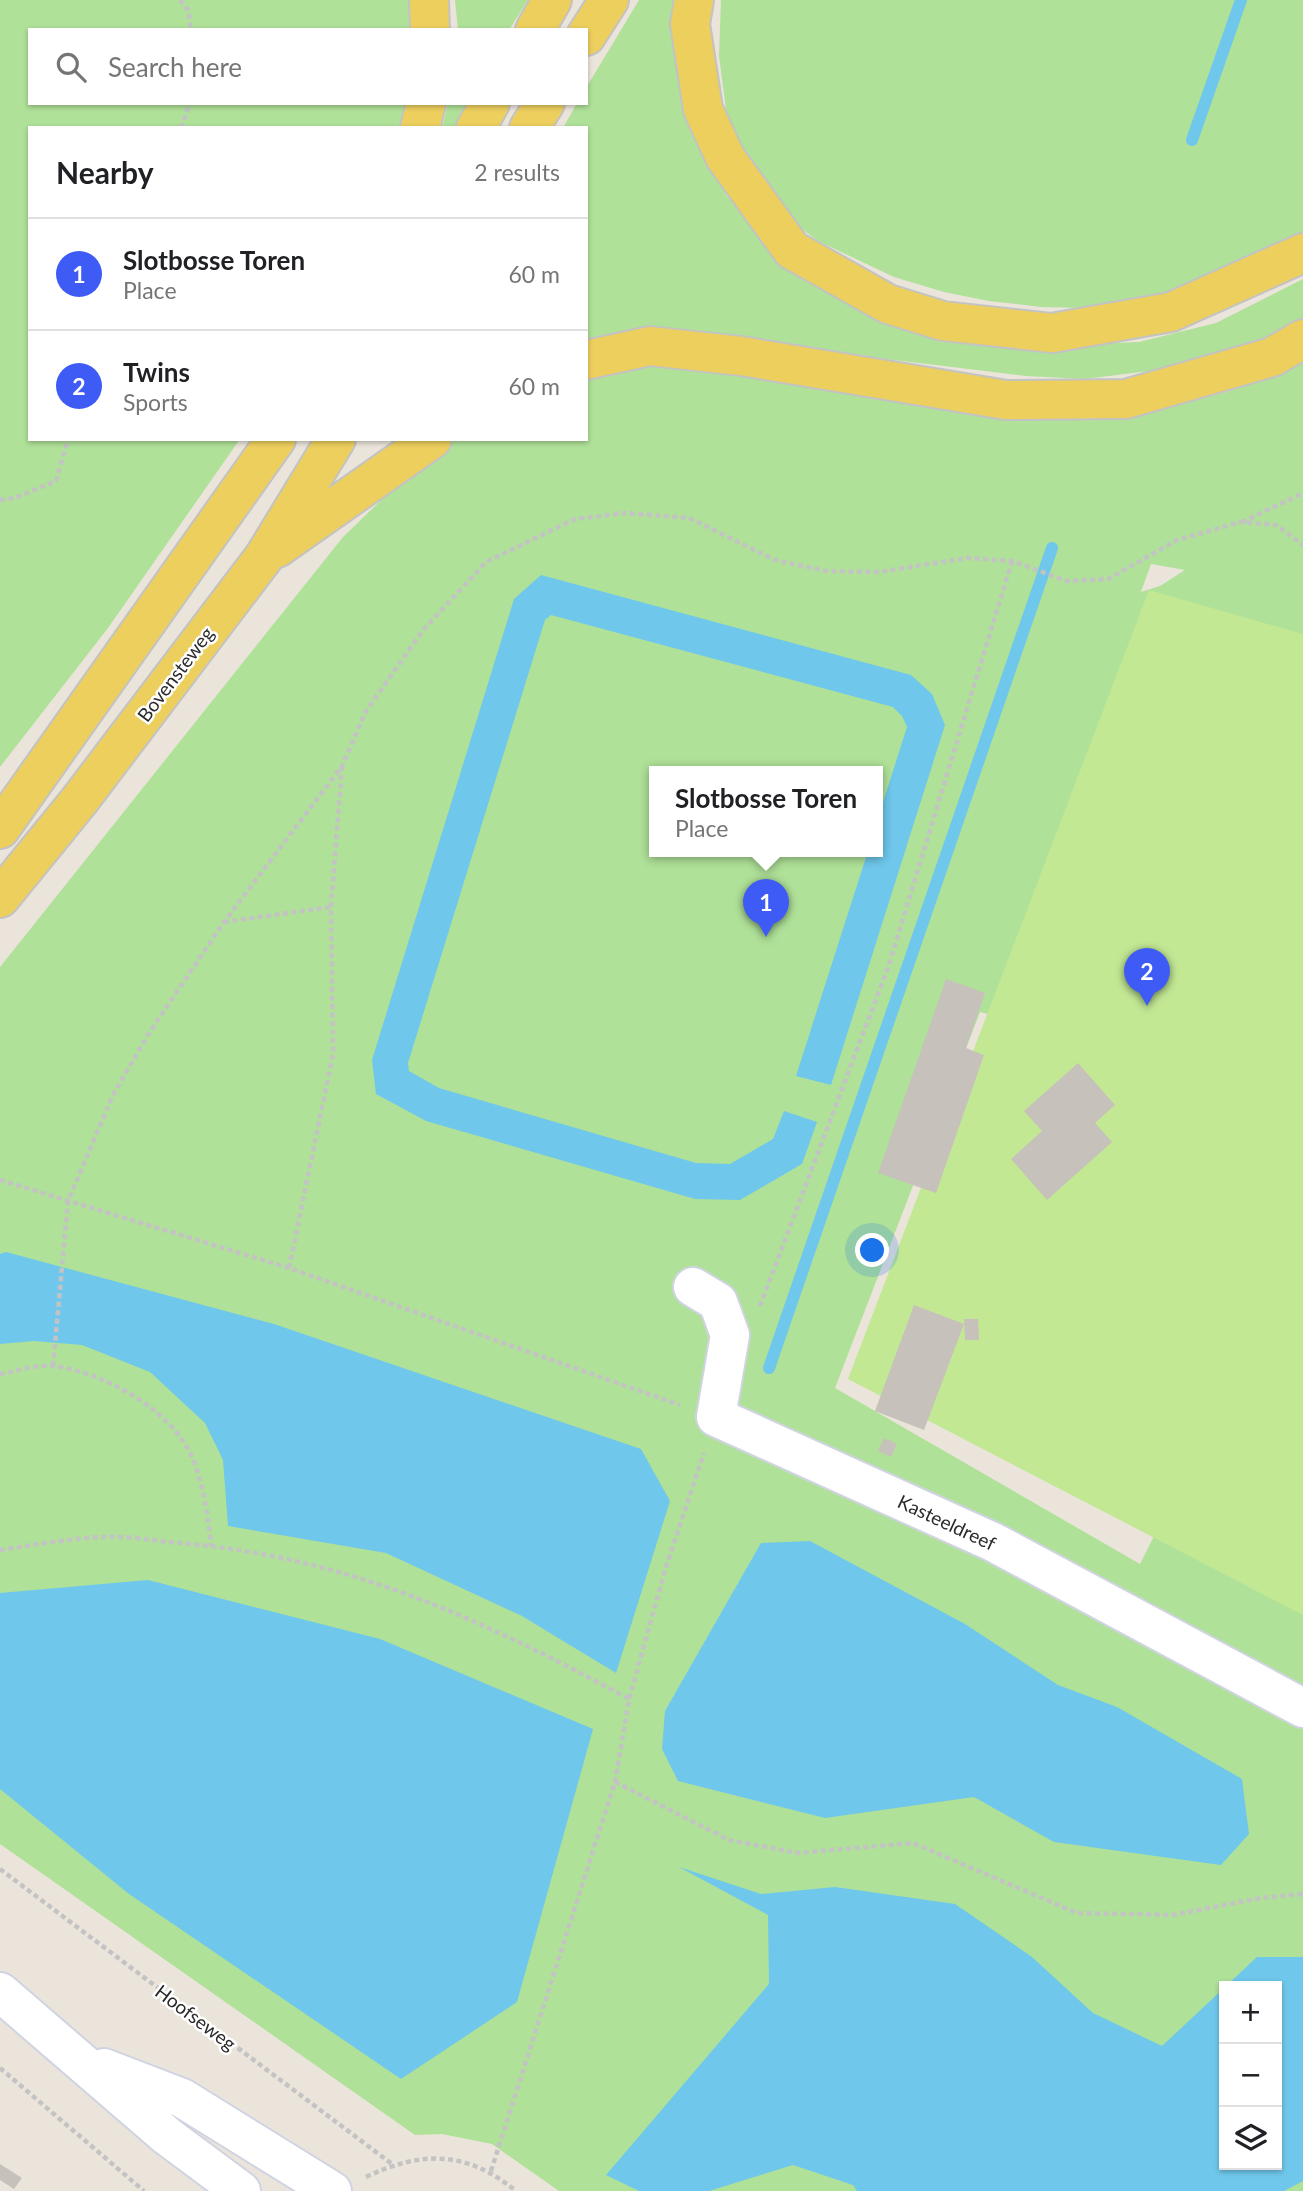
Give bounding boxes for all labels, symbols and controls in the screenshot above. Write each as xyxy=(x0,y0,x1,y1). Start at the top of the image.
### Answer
search box xyxy=(28,28,588,105)
icon: search xyxy=(52,48,90,86)
text: Search here xyxy=(108,51,242,83)
text: Nearby xyxy=(56,154,154,190)
text: 2 results xyxy=(474,158,560,186)
text: Slotbosse Toren xyxy=(123,244,305,276)
text: 1 xyxy=(72,260,86,288)
text: 60 m xyxy=(509,260,560,288)
text: Place xyxy=(123,276,177,304)
text: Twins xyxy=(123,356,190,388)
text: 2 xyxy=(72,372,86,400)
text: 60 m xyxy=(509,372,560,400)
text: Sports xyxy=(123,388,188,416)
street label: Bovensteweg xyxy=(132,622,218,726)
popup xyxy=(649,766,883,857)
text: Slotbosse Toren xyxy=(675,782,857,814)
text: Place xyxy=(675,814,728,842)
pin: 1 xyxy=(743,879,789,937)
pin: 2 xyxy=(1124,948,1170,1006)
your location xyxy=(855,1233,889,1267)
street label: Kasteeldreef xyxy=(894,1489,1000,1555)
street label: Hoofseweg xyxy=(151,1979,241,2055)
map controls xyxy=(1219,1981,1282,2170)
button: + xyxy=(1219,1981,1282,2044)
button: − xyxy=(1219,2044,1282,2107)
button: layers xyxy=(1219,2107,1282,2170)

